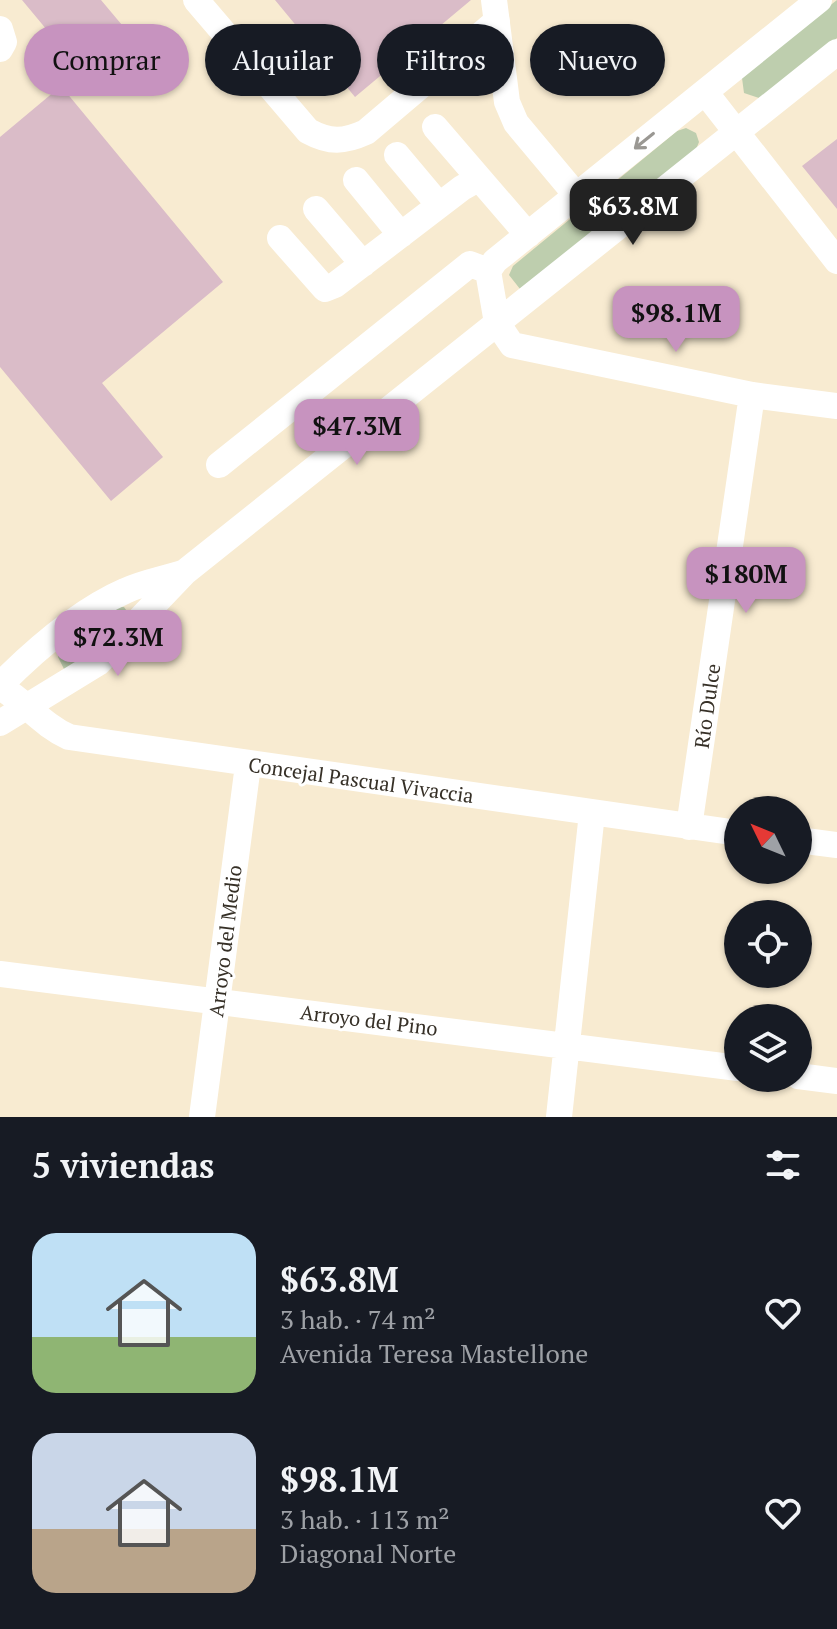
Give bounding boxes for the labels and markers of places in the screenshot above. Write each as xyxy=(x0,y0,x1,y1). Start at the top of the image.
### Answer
pin: $63.8M xyxy=(568,179,698,247)
pin: $98.1M xyxy=(611,286,741,354)
pin: $47.3M xyxy=(292,399,422,467)
pin: $180M xyxy=(690,547,802,615)
pin: $72.3M xyxy=(53,610,183,678)

